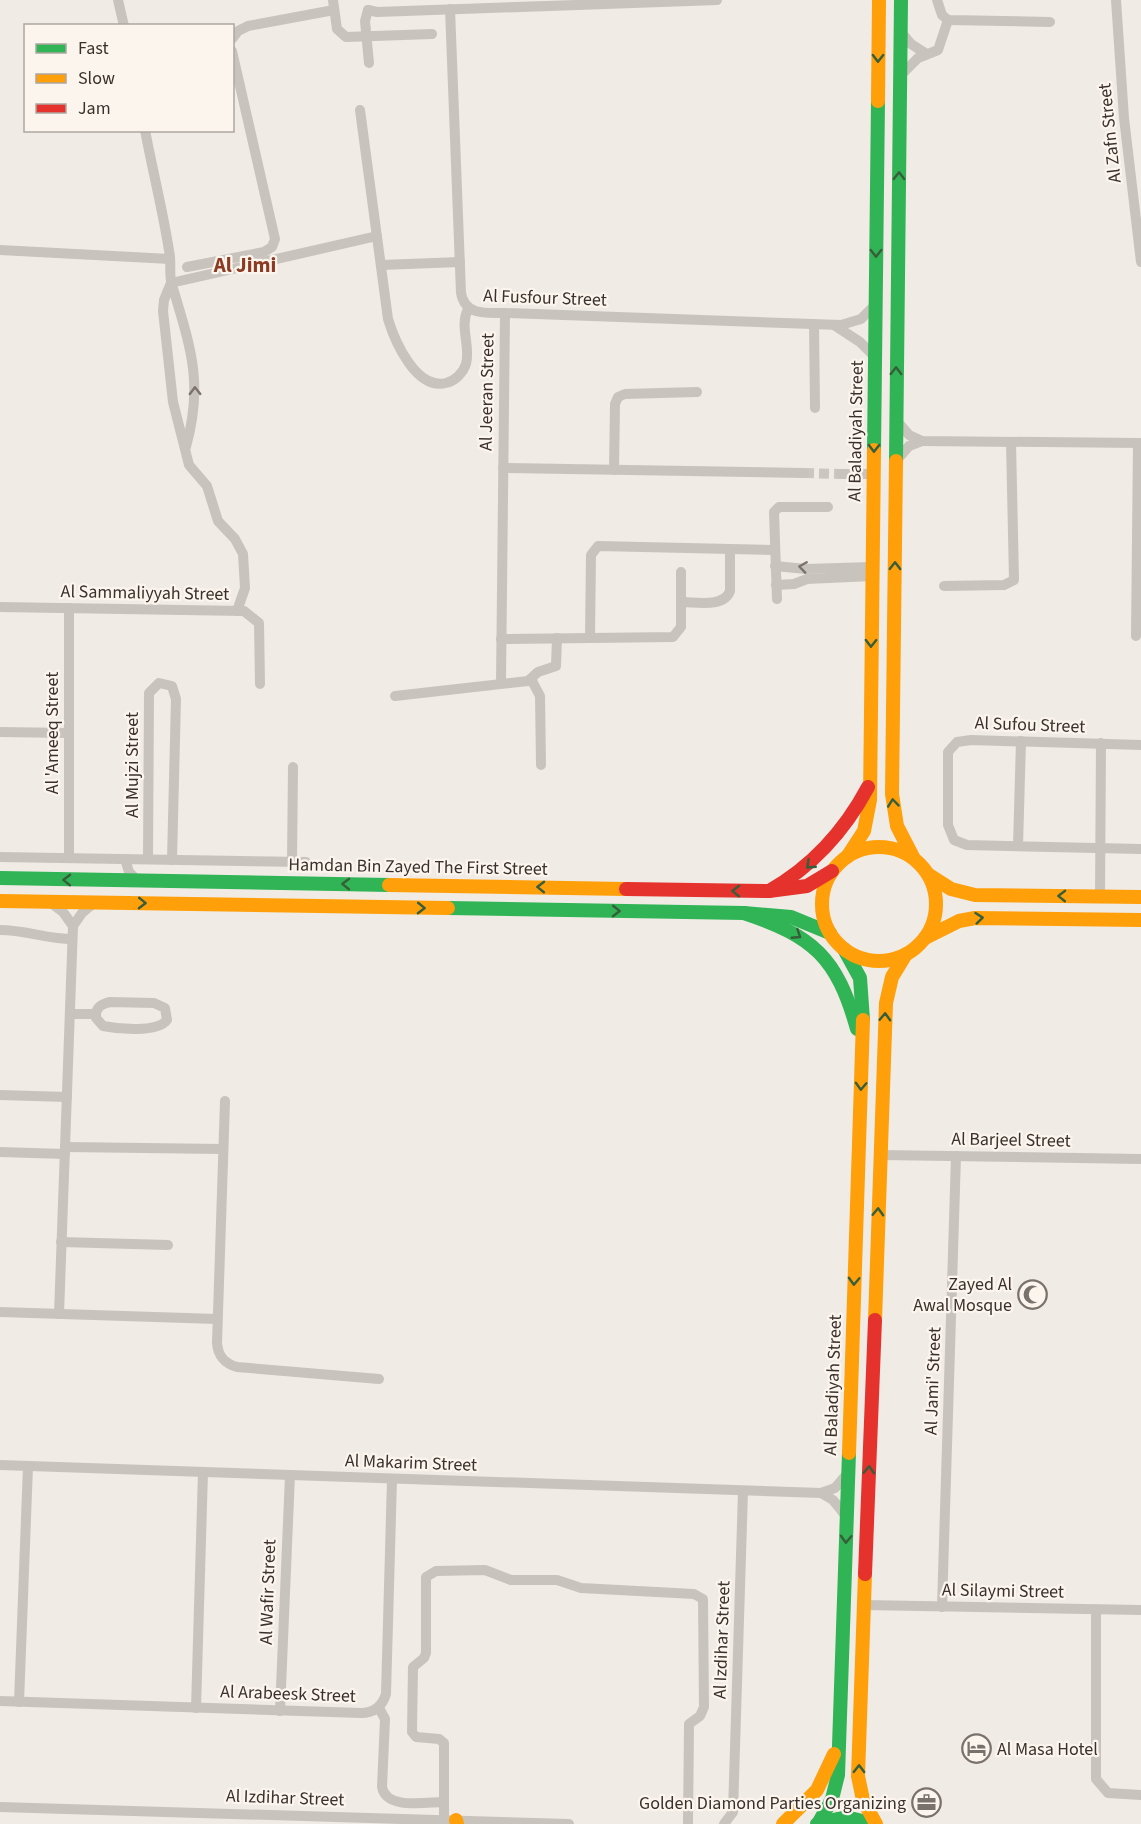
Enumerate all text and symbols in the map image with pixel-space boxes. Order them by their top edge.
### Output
legend [24,24,234,132]
text: Fast [78,36,109,61]
one-way arrow [872,54,884,63]
text: Slow [78,66,115,91]
street label: Al Zafn Street [1092,82,1128,184]
text: Jam [78,96,111,121]
one-way arrow [892,172,905,181]
one-way arrow [870,249,882,258]
district label: Al Jimi [213,250,276,280]
street label: Al Fusfour Street [483,283,607,313]
street label: Al Jeeran Street [473,333,501,451]
street label: Al Baladiyah Street [842,360,870,502]
one-way arrow [890,367,902,376]
one-way arrow [188,387,201,396]
one-way arrow [868,444,880,453]
one-way arrow [798,562,808,574]
one-way arrow [889,562,901,571]
street label: Al Sammaliyyah Street [60,579,230,607]
one-way arrow [865,639,878,648]
street label: Al 'Ameeq Street [40,672,65,794]
street label: Al Sufou Street [974,711,1086,739]
street label: Al Mujzi Street [120,712,145,818]
one-way arrow [887,798,900,808]
street label: Hamdan Bin Zayed The First Street [288,852,548,882]
one-way arrow [807,858,817,869]
one-way arrow [62,873,71,886]
one-way arrow [341,878,350,890]
one-way arrow [536,881,545,894]
one-way arrow [731,884,740,897]
one-way arrow [1057,890,1066,902]
one-way arrow [138,897,147,910]
one-way arrow [417,902,426,914]
one-way arrow [612,905,621,918]
one-way arrow [974,912,984,925]
one-way arrow [791,928,802,939]
one-way arrow [879,1012,892,1021]
one-way arrow [854,1082,867,1091]
street label: Al Barjeel Street [951,1126,1071,1154]
one-way arrow [872,1207,885,1216]
place label: Zayed Al Awal Mosque [913,1272,1012,1318]
one-way arrow [848,1277,861,1286]
mosque icon: Zayed Al Awal Mosque [1017,1278,1049,1310]
street label: Al Baladiyah Street [818,1314,848,1456]
street label: Al Jami' Street [919,1327,947,1435]
street label: Al Makarim Street [344,1448,478,1478]
one-way arrow [863,1465,876,1474]
one-way arrow [839,1534,852,1543]
street label: Al Wafir Street [254,1539,282,1645]
street label: Al Silaymi Street [942,1577,1064,1605]
street label: Al Izdihar Street [707,1580,737,1700]
street label: Al Arabeesk Street [220,1679,356,1709]
hotel icon: Al Masa Hotel [960,1733,992,1765]
place label: Al Masa Hotel [997,1737,1098,1762]
one-way arrow [853,1765,865,1774]
street label: Al Izdihar Street [225,1783,345,1813]
office icon: Golden Diamond Parties Organizing [911,1787,943,1819]
place label: Golden Diamond Parties Organizing [639,1791,906,1816]

